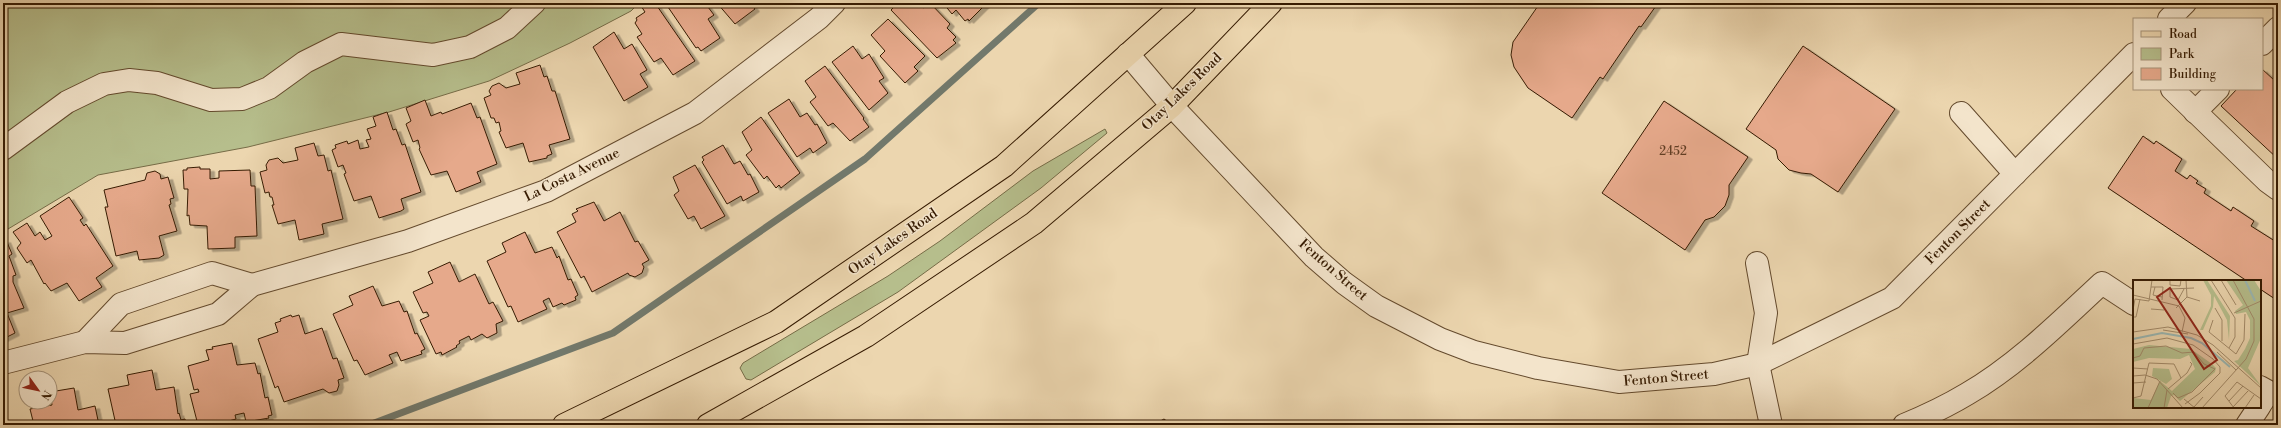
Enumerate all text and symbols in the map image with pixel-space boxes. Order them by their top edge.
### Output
legend [2133,18,2263,90]
text: Road [2169,27,2197,42]
text: Park [2169,47,2195,62]
street label: Otay Lakes Road [1138,49,1226,135]
text: Building [2168,67,2217,82]
street label: La Costa Avenue [521,144,623,206]
house number: 2452 [1659,144,1687,159]
street label: Fenton Street [1921,195,1995,269]
street label: Otay Lakes Road [845,205,941,279]
street label: Fenton Street [1295,235,1371,305]
inset map [2133,280,2261,408]
street label: Fenton Street [1623,365,1709,391]
north arrow [18,370,58,410]
text: N [37,387,54,403]

